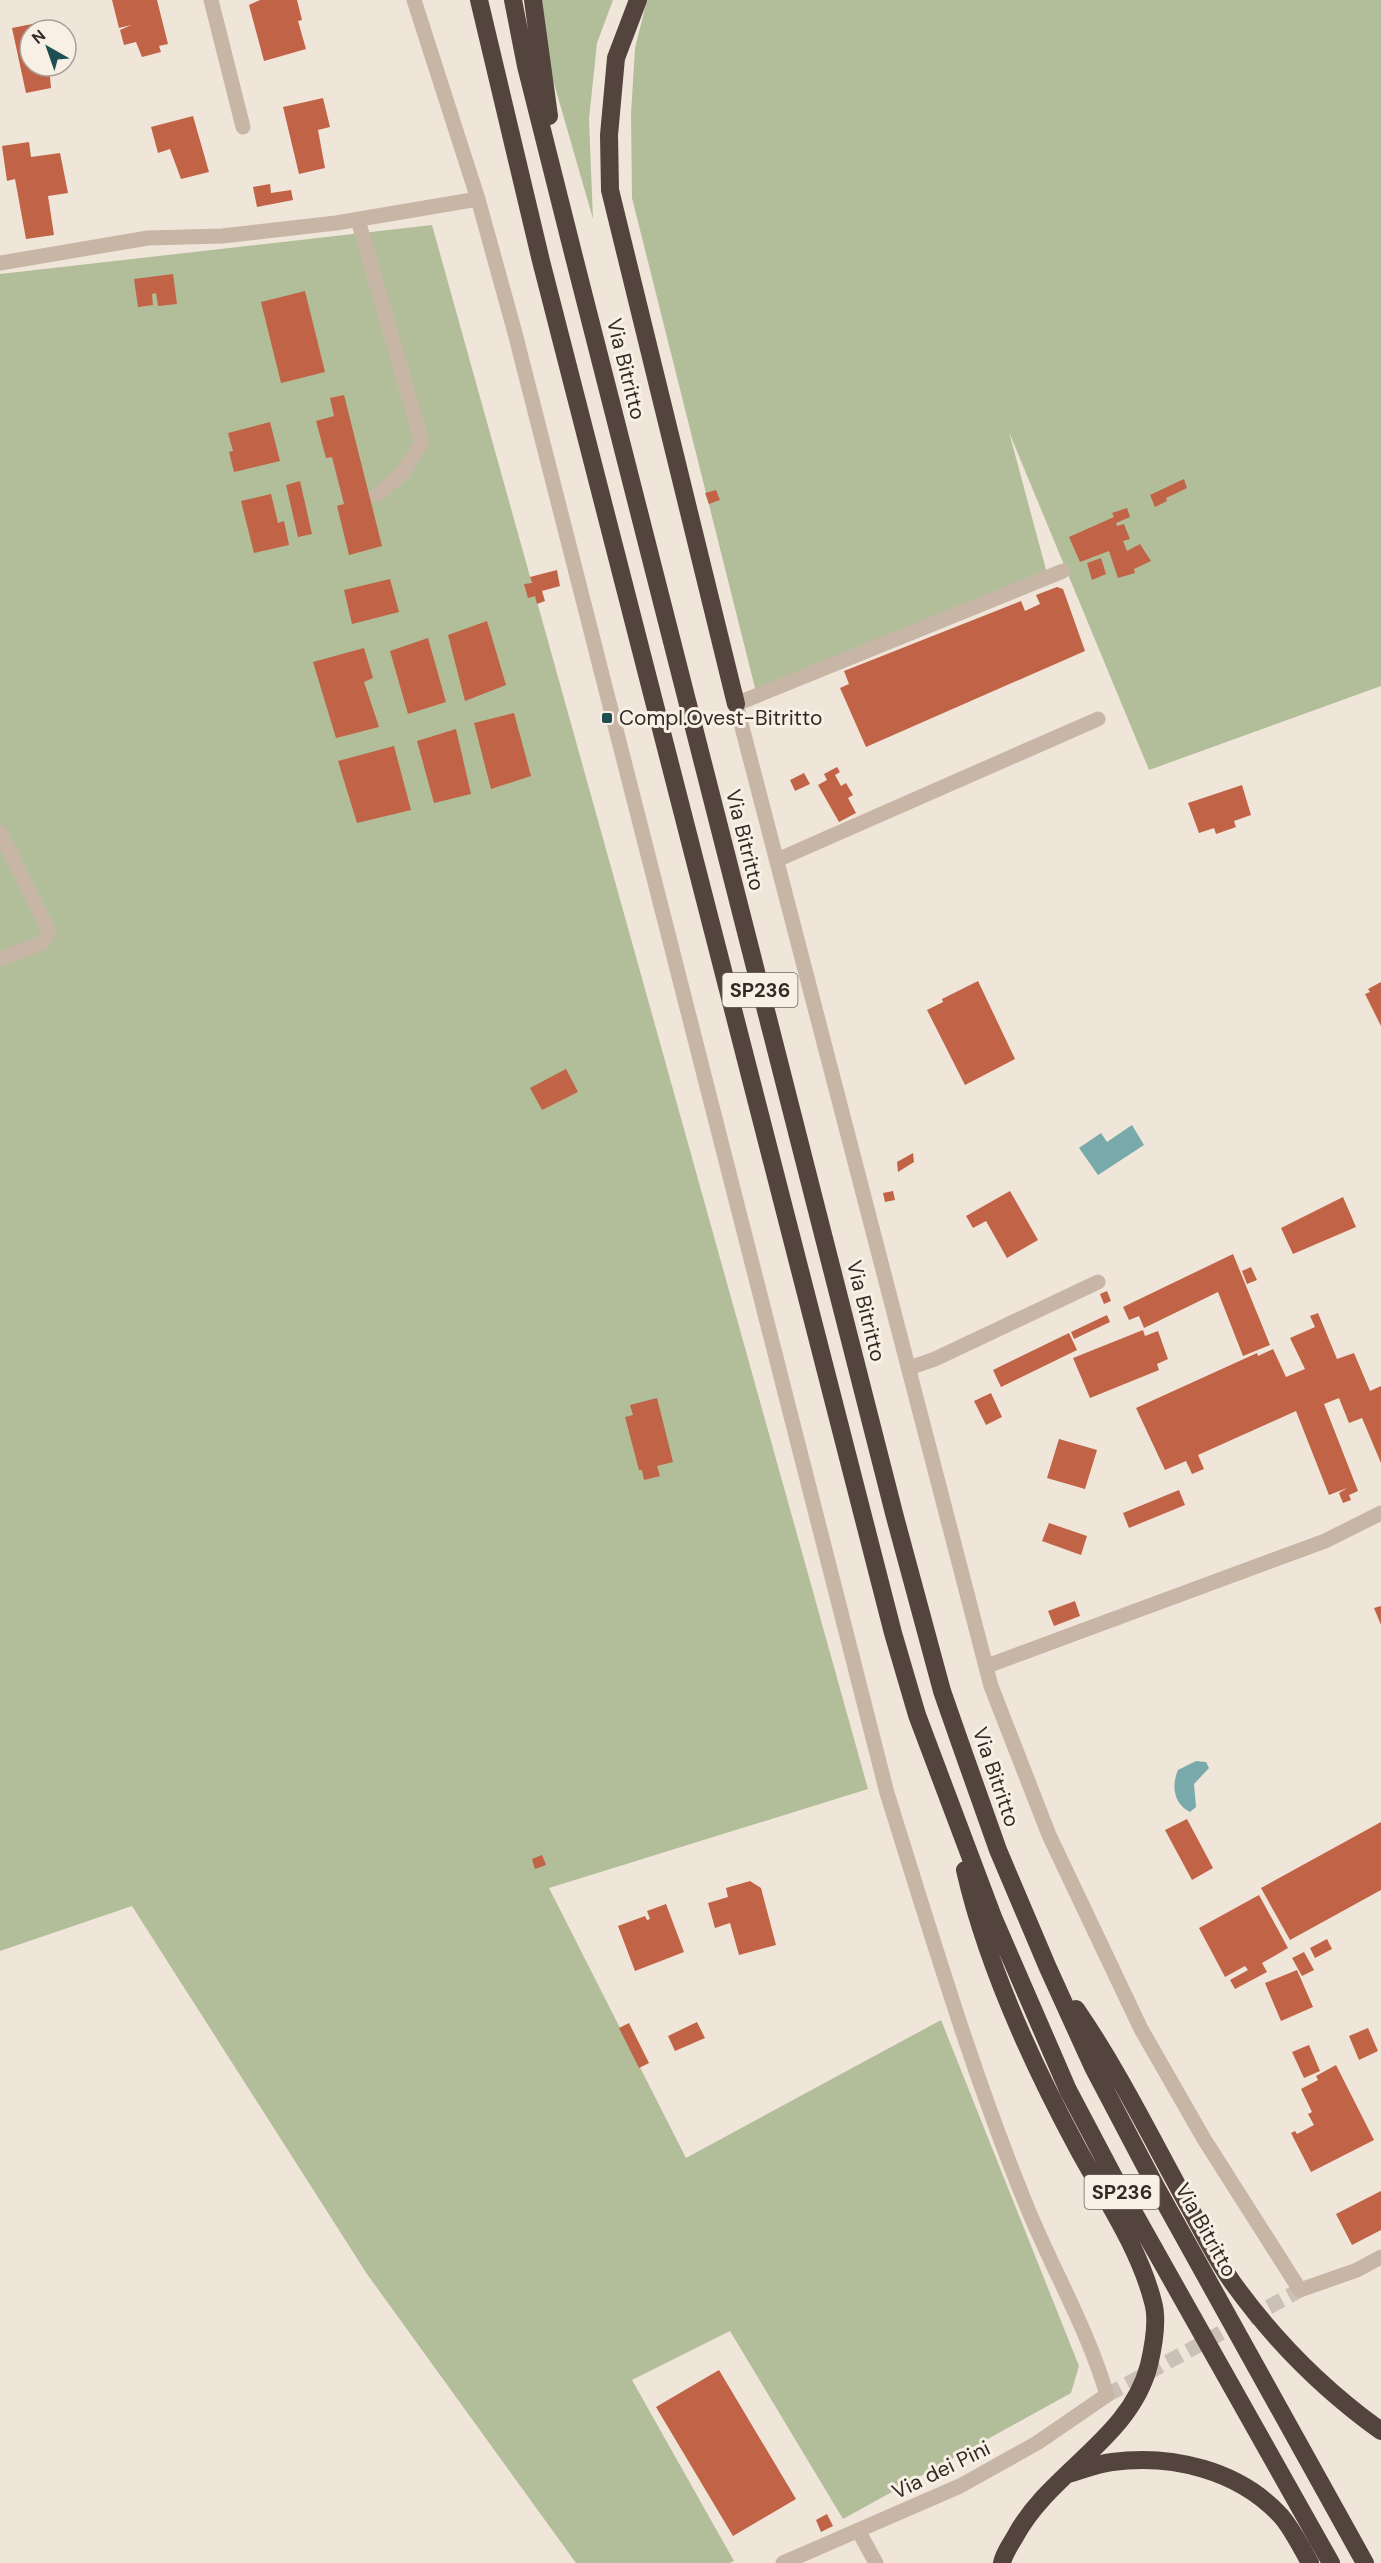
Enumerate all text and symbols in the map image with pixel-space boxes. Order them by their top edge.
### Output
north arrow [18,18,78,78]
text: N [27,25,50,49]
street label: Via Bitritto [600,315,652,423]
place label: Compl.Ovest-Bitritto [619,704,822,732]
marker: Compl.Ovest-Bitritto [600,711,614,725]
street label: Via Bitritto [719,786,771,894]
road number: SP236 [722,973,798,1007]
street label: Via Bitritto [840,1257,892,1365]
street label: Via Bitritto [966,1724,1026,1830]
road number: SP236 [1084,2175,1160,2209]
street label: Via Bitritto [1169,2178,1243,2282]
street label: Via dei Pini [887,2434,995,2506]

